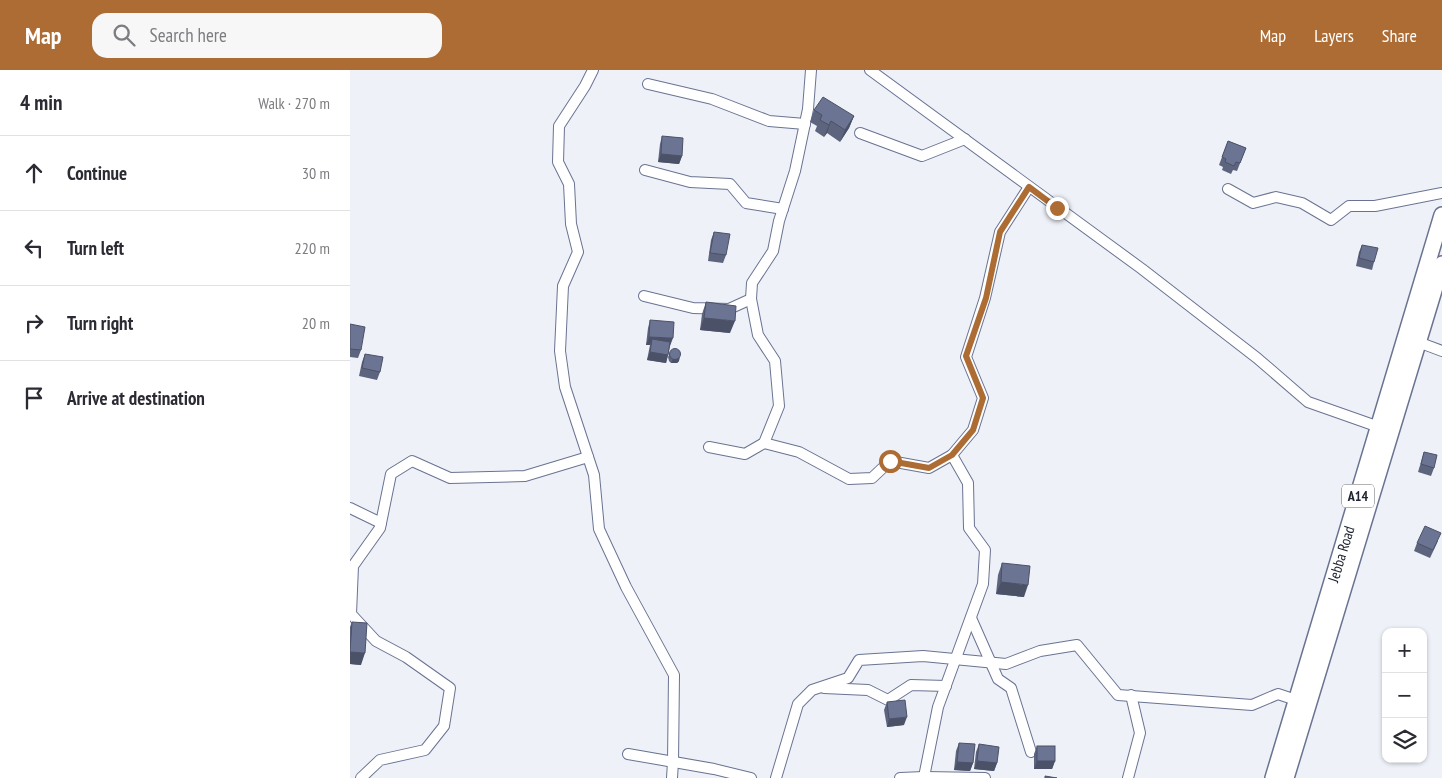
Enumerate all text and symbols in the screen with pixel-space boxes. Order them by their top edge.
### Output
search box [92,13,442,58]
text: Map [25,20,62,51]
icon: search [110,21,138,49]
text: Search here [150,23,227,47]
text: Map [1260,24,1286,47]
text: Layers [1314,24,1354,47]
text: Share [1382,24,1417,47]
text: 4 min [20,89,62,116]
text: Walk · 270 m [258,93,330,113]
icon: ahead [20,159,48,187]
text: Continue [67,161,127,185]
text: 30 m [302,163,330,183]
route end [1046,197,1069,220]
icon: left [20,234,48,262]
text: Turn left [67,236,124,260]
text: 220 m [295,238,330,258]
icon: right [20,309,48,337]
text: Turn right [67,311,133,335]
text: 20 m [302,313,330,333]
icon: arrive [20,384,48,412]
text: Arrive at destination [67,386,205,410]
route start [879,450,902,473]
road number: A14 [1342,484,1374,508]
street label: Jebba Road [1323,524,1359,585]
map controls [1382,628,1427,763]
button: + [1382,628,1427,673]
button: − [1382,673,1427,718]
button: layers [1382,718,1427,763]

